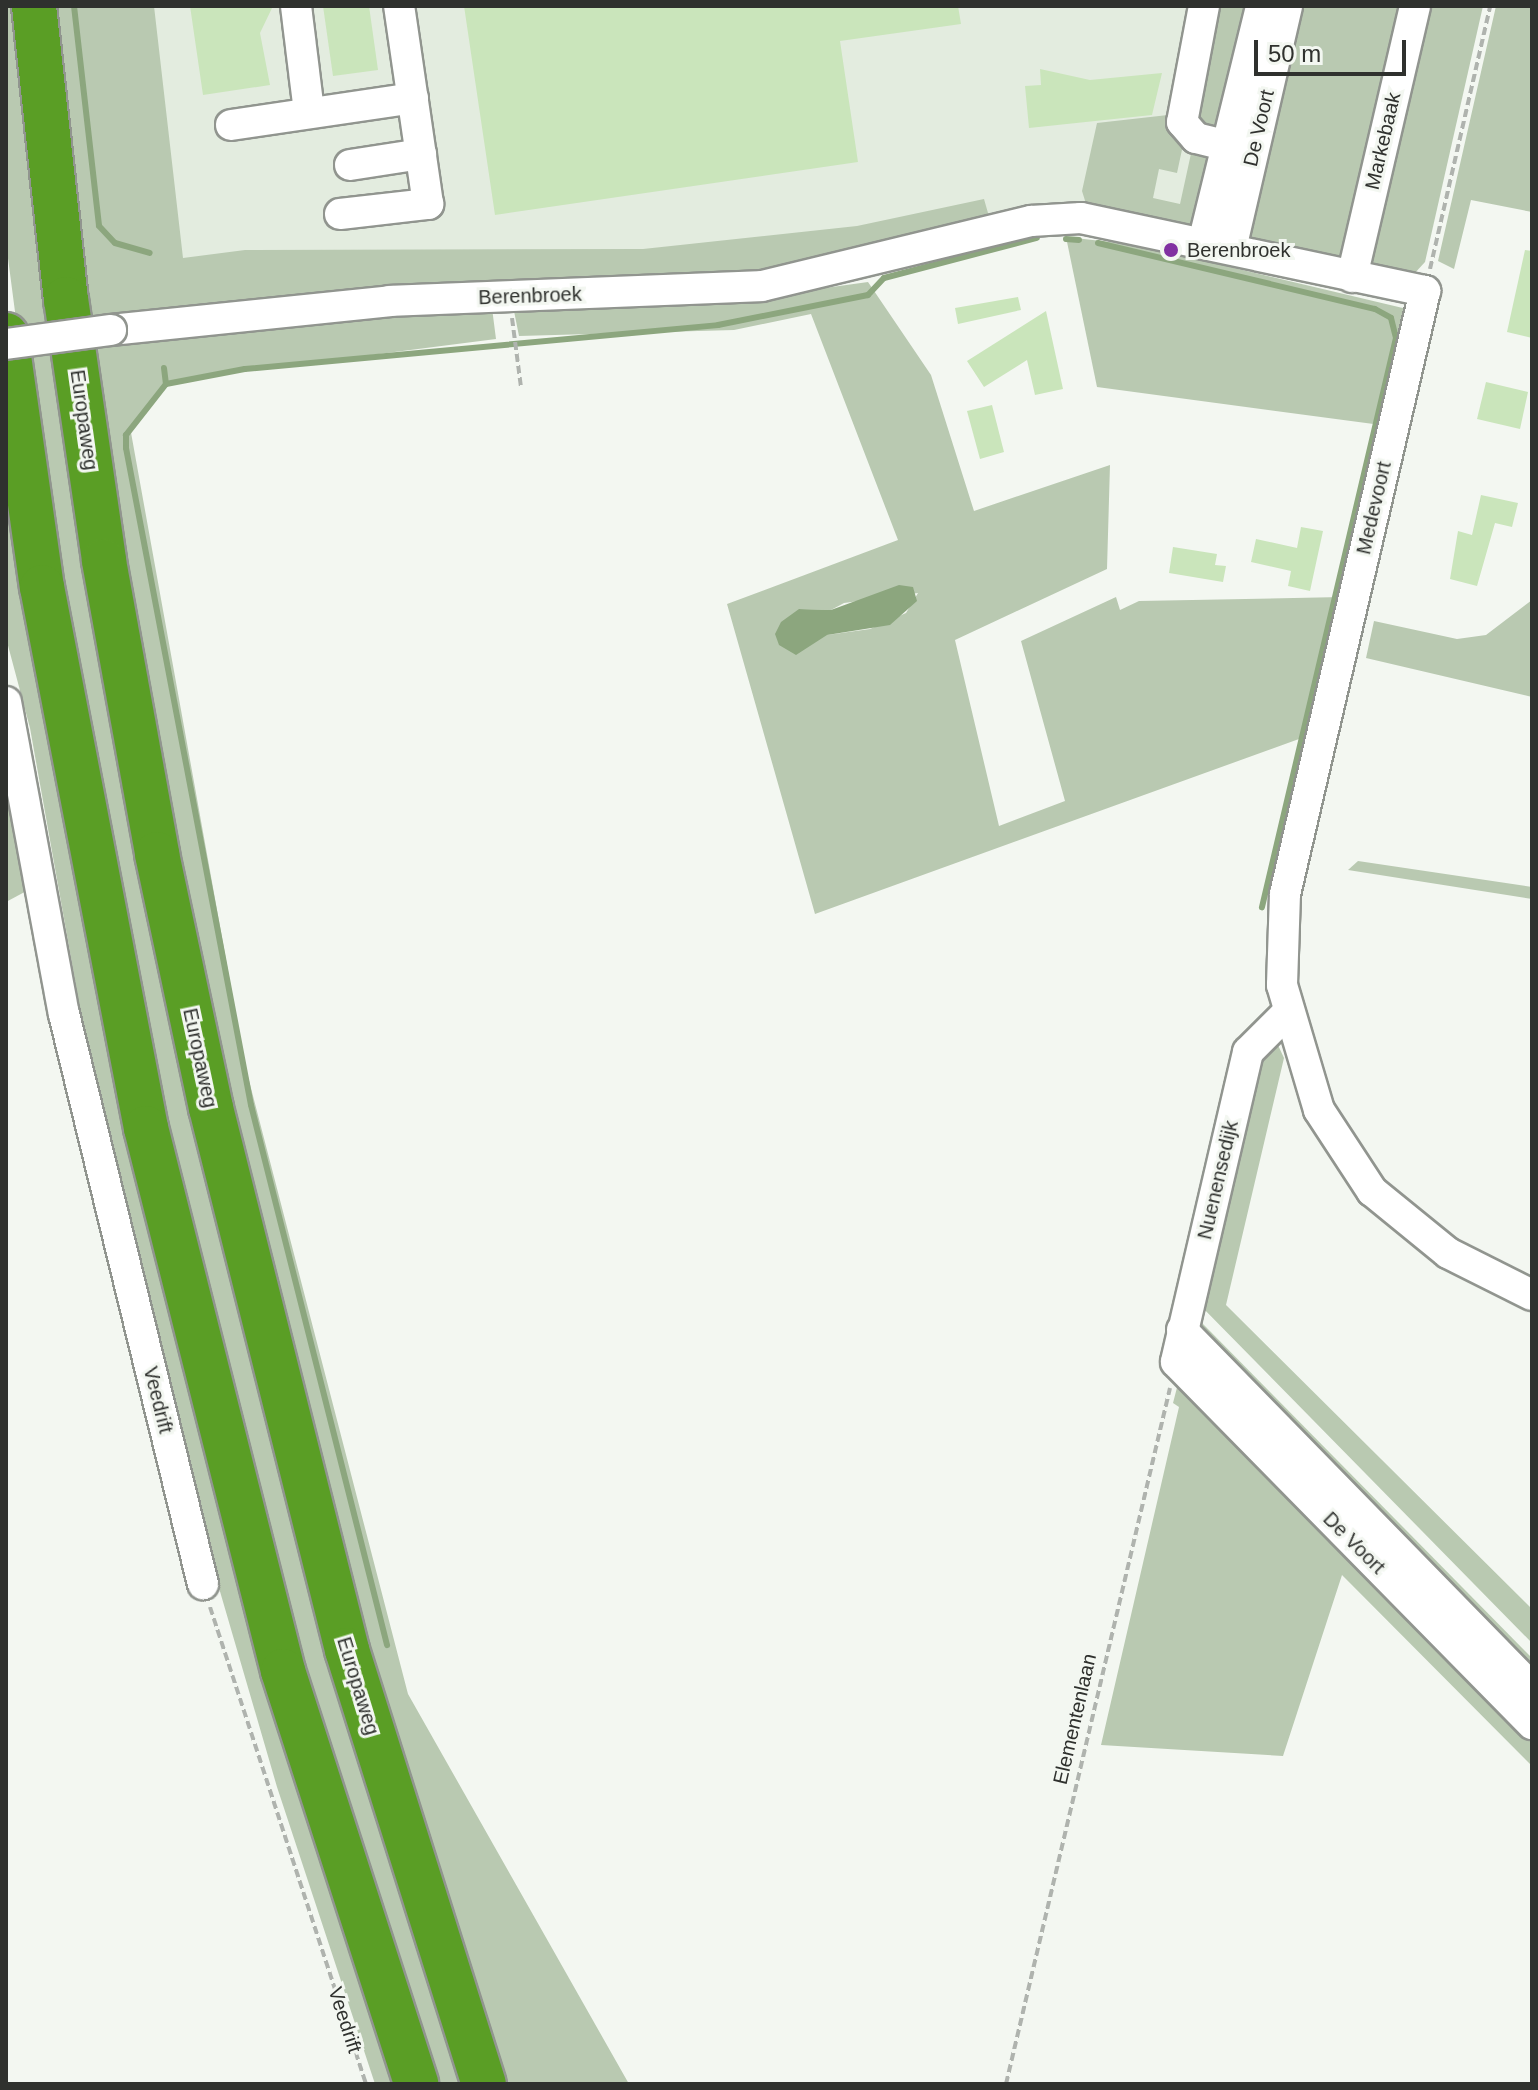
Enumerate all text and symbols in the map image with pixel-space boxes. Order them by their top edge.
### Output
scale bar [1258,24,1410,74]
text: 50 m [1268,40,1321,67]
street label: De Voort [1239,87,1279,169]
street label: Markebaak [1360,90,1406,192]
place label: Berenbroek [1187,238,1290,262]
marker: Berenbroek [1162,241,1180,259]
street label: Berenbroek [478,282,582,310]
street label: Europaweg [65,368,103,472]
street label: Medevoort [1352,459,1396,557]
street label: Europaweg [178,1006,222,1110]
street label: Nuenensedijk [1193,1118,1243,1242]
street label: Veedrift [138,1364,178,1436]
street label: De Voort [1318,1507,1390,1579]
street label: Europaweg [332,1634,384,1738]
street label: Elementenlaan [1048,1651,1102,1787]
street label: Veedrift [323,1984,367,2056]

